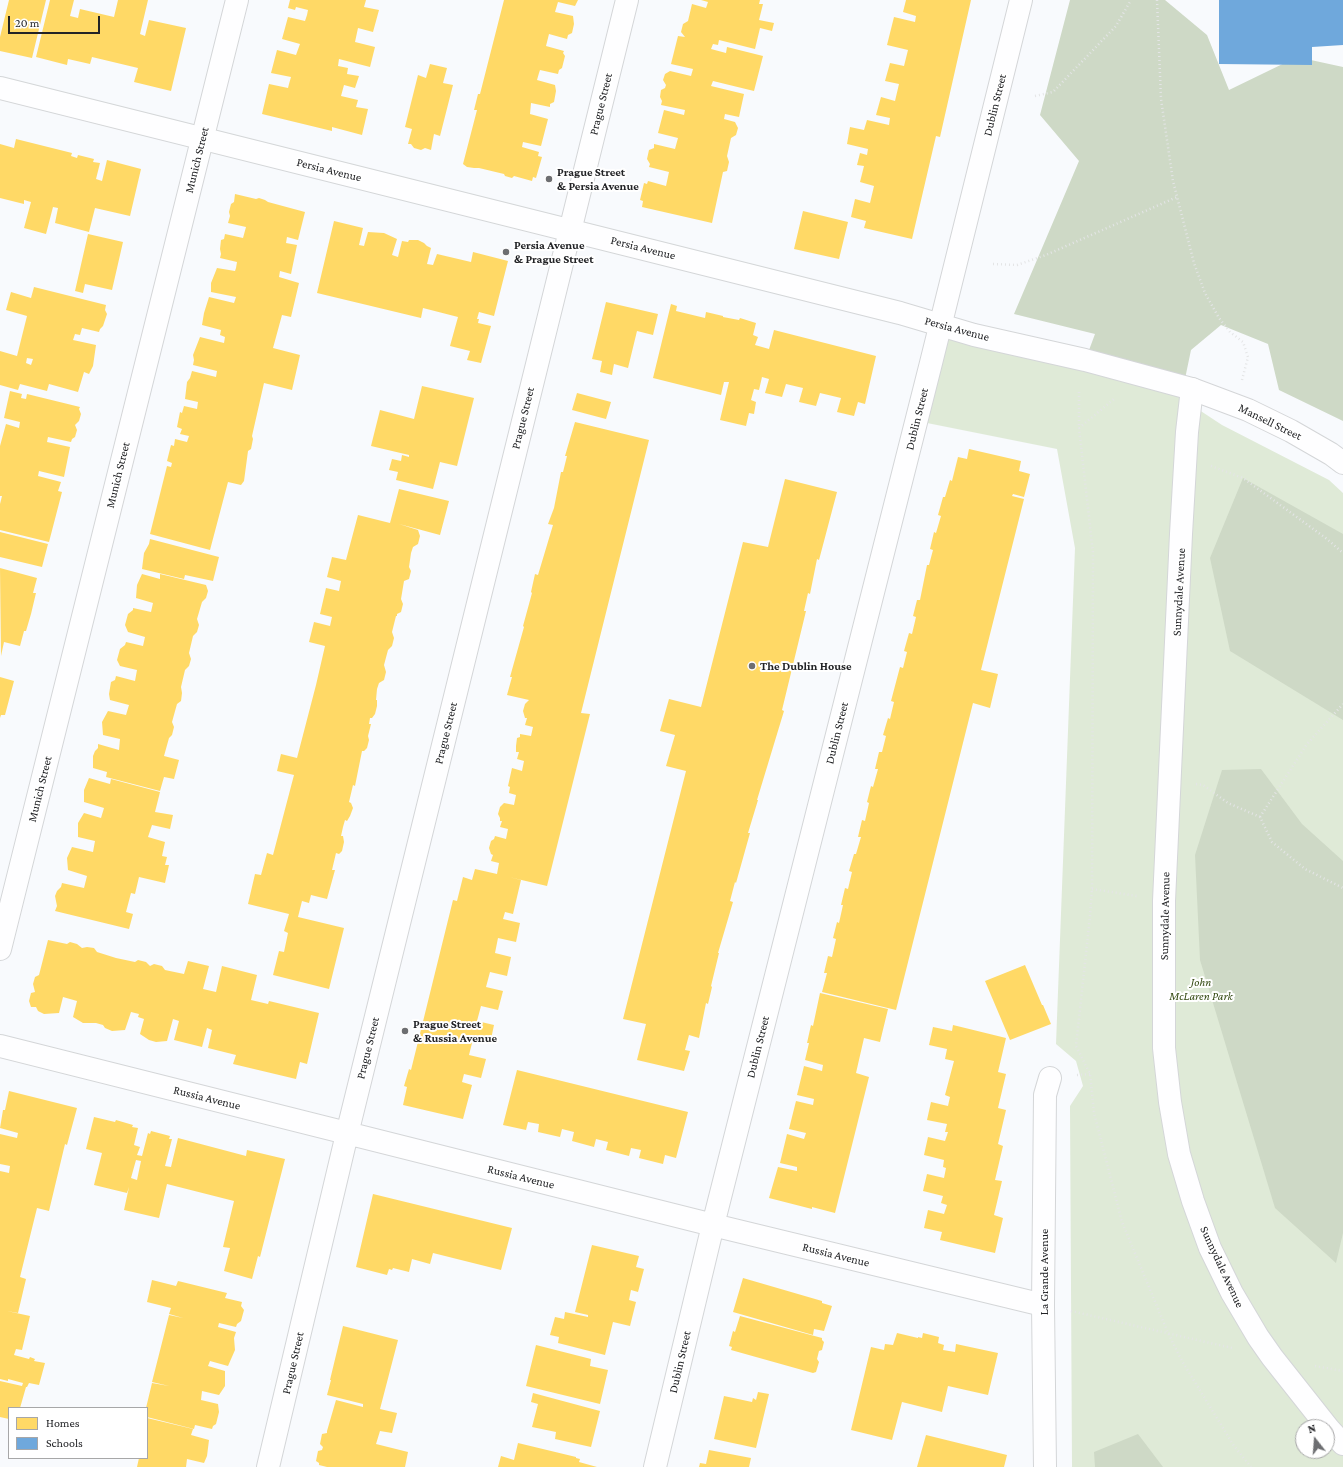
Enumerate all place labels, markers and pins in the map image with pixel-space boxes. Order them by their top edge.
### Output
place label: Prague Street & Persia Avenue [557,165,639,193]
marker: Prague Street & Persia Avenue [544,174,554,184]
place label: Persia Avenue & Prague Street [514,238,594,266]
marker: Persia Avenue & Prague Street [501,247,511,257]
place label: The Dublin House [760,659,851,673]
marker: The Dublin House [747,661,757,671]
place label: Prague Street & Russia Avenue [413,1017,497,1045]
marker: Prague Street & Russia Avenue [400,1026,410,1036]

